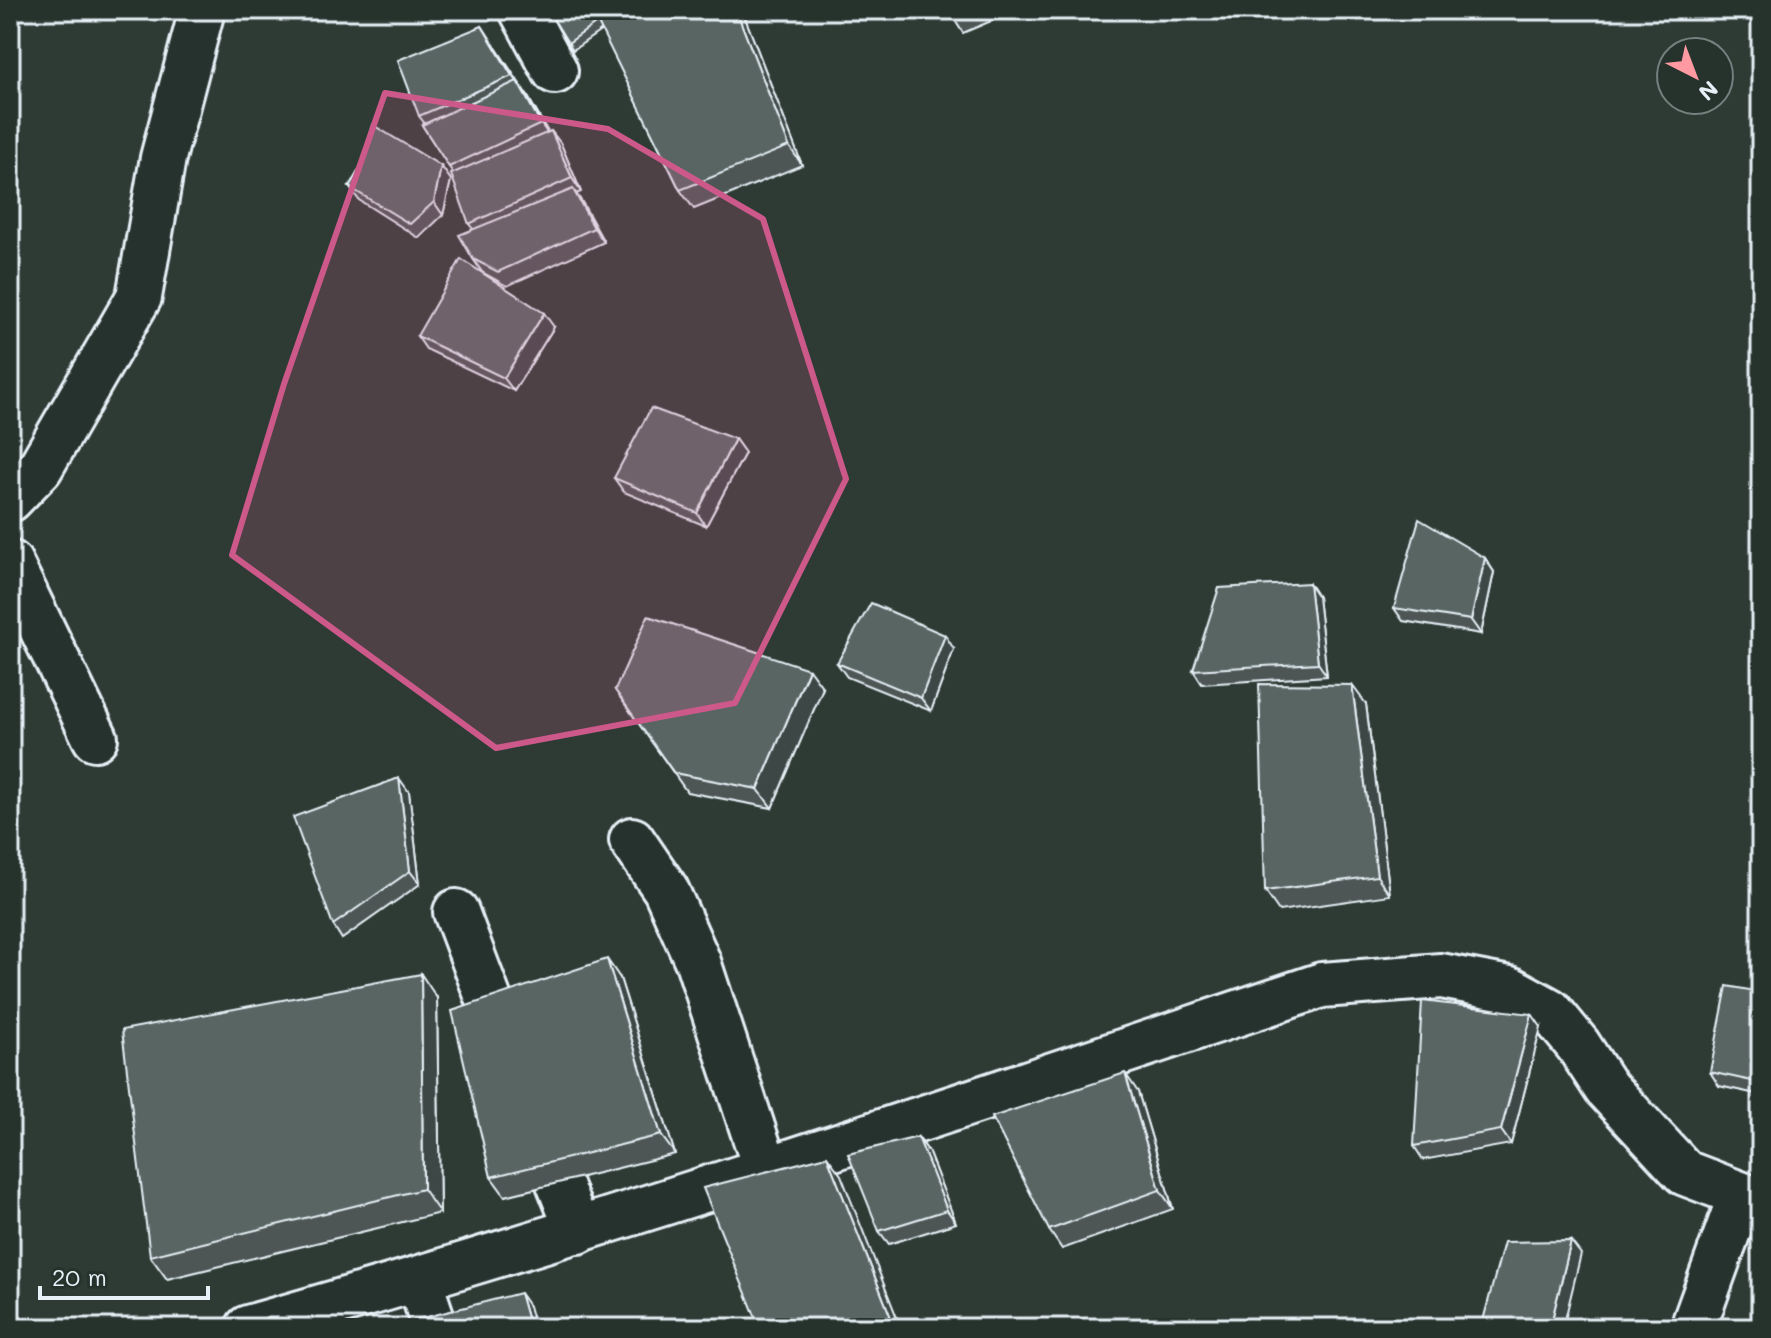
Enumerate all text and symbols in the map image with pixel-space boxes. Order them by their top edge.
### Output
north arrow [1655,36,1735,116]
text: N [1693,75,1725,108]
scale bar [40,1250,208,1300]
text: 20 m [52,1261,107,1292]

